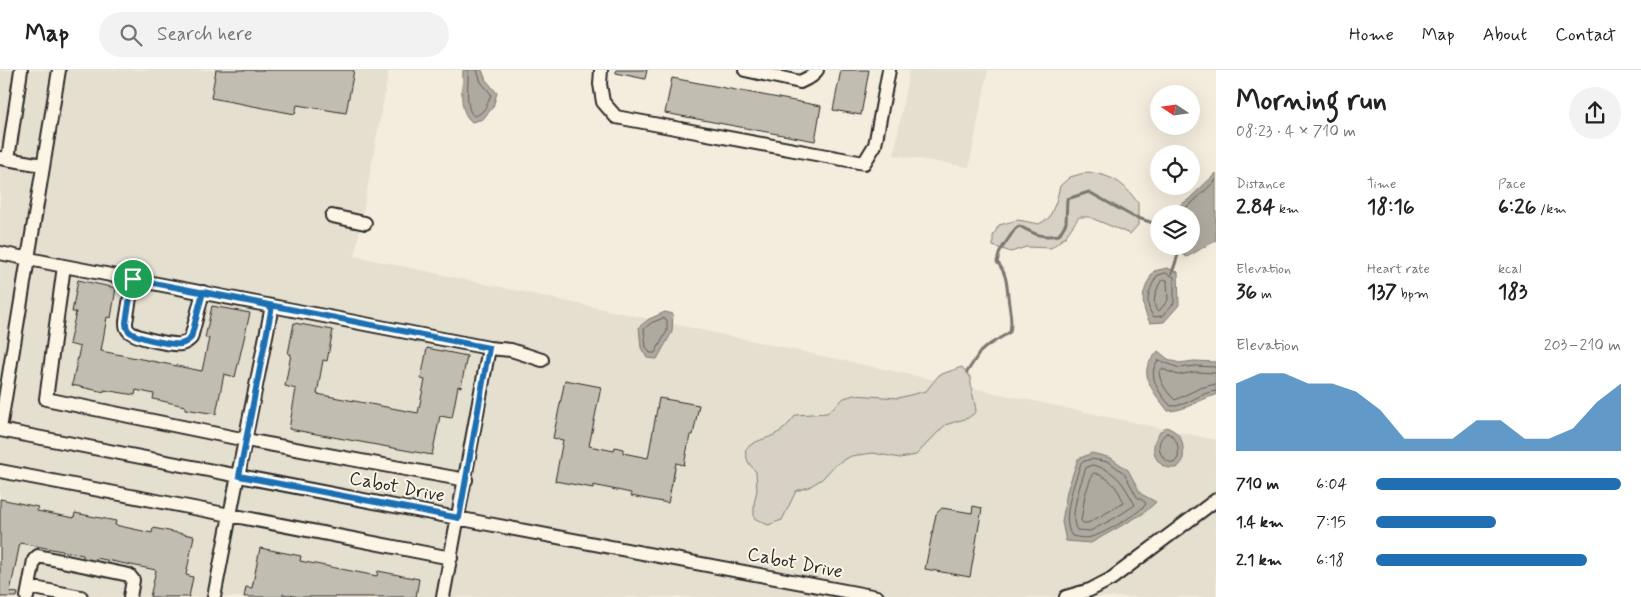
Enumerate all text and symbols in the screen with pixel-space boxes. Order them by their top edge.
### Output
search box [99,12,449,57]
text: Map [25,19,69,50]
icon: search [117,21,145,49]
text: Search here [157,22,253,47]
text: Home [1349,23,1394,47]
text: Map [1422,23,1455,47]
text: About [1483,23,1527,47]
text: Contact [1555,23,1616,47]
text: Morning run [1236,83,1387,120]
north arrow [1150,85,1200,135]
map controls [1150,85,1200,255]
button: share [1569,87,1621,139]
text: 08:23 · 4 × 710 m [1236,121,1356,142]
button: locate [1150,145,1200,195]
text: Distance [1236,175,1285,193]
text: Time [1367,175,1396,193]
text: Pace [1498,175,1526,193]
text: 2.84 [1236,193,1275,221]
text: 18:16 [1367,193,1415,221]
text: 6:26 [1498,193,1536,221]
text: km [1275,200,1299,218]
text: /km [1536,200,1567,218]
button: layers [1150,205,1200,255]
pin [112,258,154,300]
text: Elevation [1236,260,1291,278]
text: Heart rate [1367,260,1430,278]
text: kcal [1498,260,1522,278]
icon: arrive [119,265,147,293]
text: 36 [1236,278,1257,306]
text: 137 [1367,278,1397,306]
text: 183 [1498,278,1527,306]
text: m [1257,285,1272,303]
text: bpm [1397,285,1429,303]
text: Elevation [1236,335,1299,356]
text: 203–210 m [1544,335,1621,356]
street label: Cabot Drive [347,465,447,509]
text: 710 m [1236,474,1279,495]
text: 6:04 [1316,474,1347,495]
text: 1.4 km [1236,512,1283,533]
text: 7:15 [1316,512,1346,533]
street label: Cabot Drive [745,541,845,585]
text: 2.1 km [1236,550,1282,571]
text: 6:18 [1316,550,1344,571]

